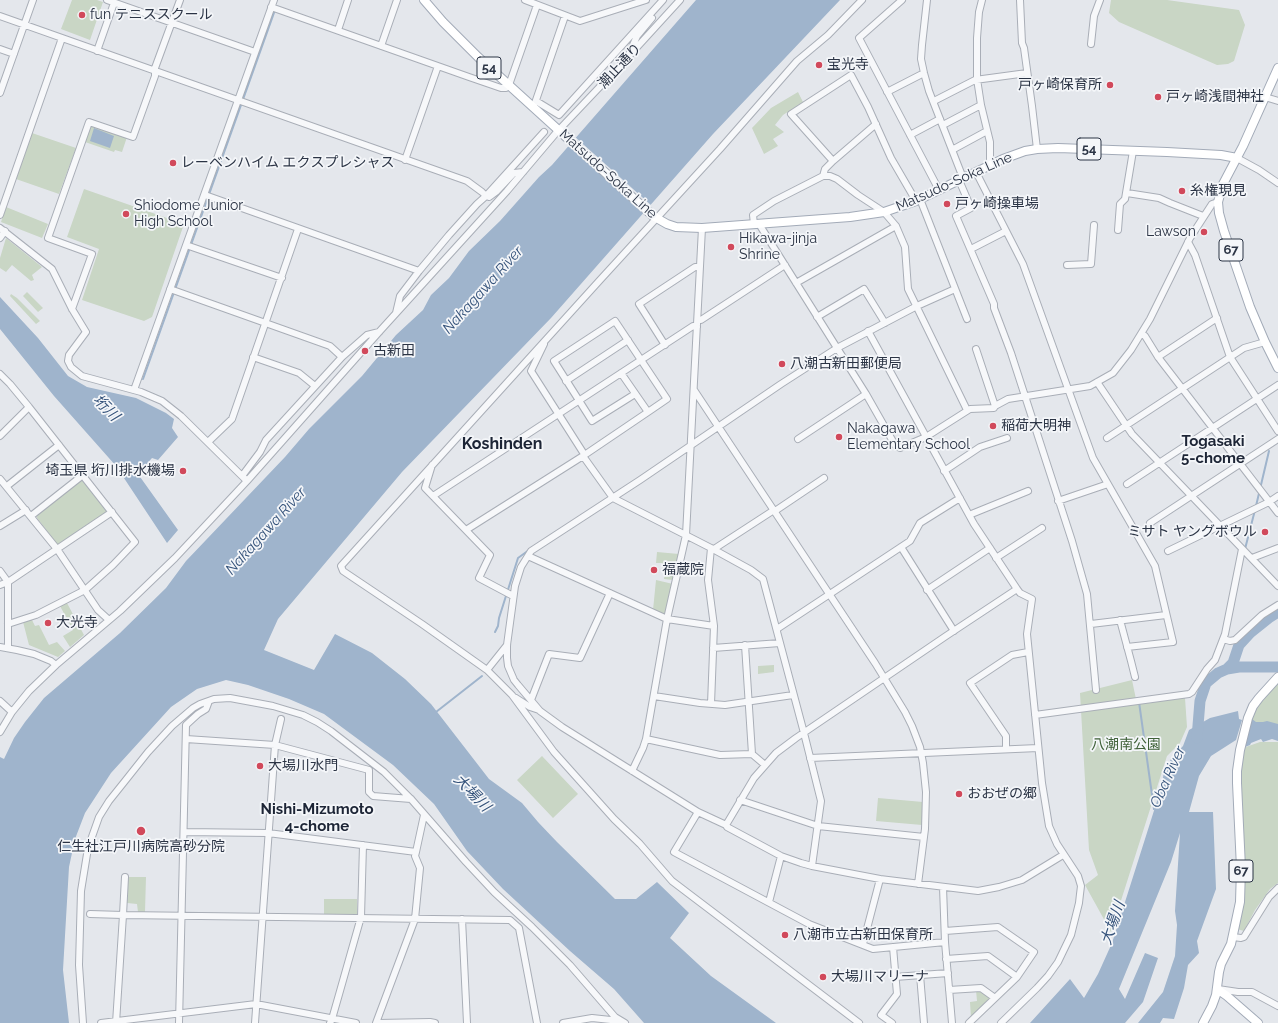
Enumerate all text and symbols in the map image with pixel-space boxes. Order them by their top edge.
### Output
place label: fun テニススクール [90,7,213,23]
marker: fun テニススクール [77,10,87,20]
street label: 潮止通り [595,40,645,92]
road number: 54 [477,57,501,79]
place label: 宝光寺 [827,57,869,73]
marker: 宝光寺 [814,60,824,70]
place label: 戸ヶ崎保育所 [1018,77,1102,93]
marker: 戸ヶ崎保育所 [1105,80,1115,90]
place label: 戸ヶ崎浅間神社 [1166,89,1264,105]
marker: 戸ヶ崎浅間神社 [1153,92,1163,102]
street label: Matsudo-Soka Line [556,126,660,222]
road number: 54 [1077,138,1101,160]
street label: Matsudo-Soka Line [893,149,1015,215]
place label: レーベンハイム エクスプレシャス [181,155,395,171]
marker: レーベンハイム エクスプレシャス [168,158,178,168]
place label: 糸権現見 [1190,183,1246,199]
marker: 糸権現見 [1177,186,1187,196]
place label: 戸ヶ崎操車場 [955,196,1039,212]
place label: Shiodome Junior High School [134,198,243,230]
marker: 戸ヶ崎操車場 [942,199,952,209]
marker: Shiodome Junior High School [121,209,131,219]
place label: Lawson [1146,224,1196,240]
marker: Lawson [1199,227,1209,237]
place label: Hikawa-jinja Shrine [739,231,817,264]
road number: 67 [1219,239,1243,261]
marker: Hikawa-jinja Shrine [726,242,736,252]
water label: Nakagawa River [439,243,527,337]
place label: 古新田 [373,343,415,359]
marker: 古新田 [360,346,370,356]
place label: 八潮古新田郵便局 [790,356,902,372]
marker: 八潮古新田郵便局 [777,359,787,369]
water label: 垳川 [89,391,123,425]
place label: 稲荷大明神 [1001,418,1071,434]
place label: Nakagawa Elementary School [847,421,970,454]
marker: 稲荷大明神 [988,421,998,431]
marker: Nakagawa Elementary School [834,432,844,442]
district label: Togasaki 5-chome [1181,432,1245,467]
district label: Koshinden [462,434,542,454]
place label: 埼玉県 垳川排水機場 [45,463,175,479]
marker: 埼玉県 垳川排水機場 [178,466,188,476]
water label: Nakagawa River [222,484,310,578]
place label: ミサト ヤングボウル [1127,524,1257,540]
marker: ミサト ヤングボウル [1260,527,1270,537]
place label: 福蔵院 [662,562,704,578]
marker: 福蔵院 [649,565,659,575]
place label: 大光寺 [56,615,98,631]
marker: 大光寺 [43,618,53,628]
park label: 八潮南公園 [1091,737,1161,753]
water label: Oba River [1146,743,1190,811]
place label: 大場川水門 [268,758,338,774]
marker: 大場川水門 [255,761,265,771]
water label: 大場川 [450,771,494,815]
place label: おおぜの郷 [967,786,1037,802]
marker: おおぜの郷 [954,789,964,799]
district label: Nishi-Mizumoto 4-chome [261,800,373,835]
marker: 仁生社江戸川病院高砂分院 [135,825,147,837]
place label: 仁生社江戸川病院高砂分院 [57,839,225,855]
road number: 67 [1229,860,1253,882]
water label: 大場川 [1097,899,1129,947]
place label: 八潮市立古新田保育所 [793,927,933,943]
marker: 八潮市立古新田保育所 [780,930,790,940]
place label: 大場川マリーナ [831,969,929,985]
marker: 大場川マリーナ [818,972,828,982]

